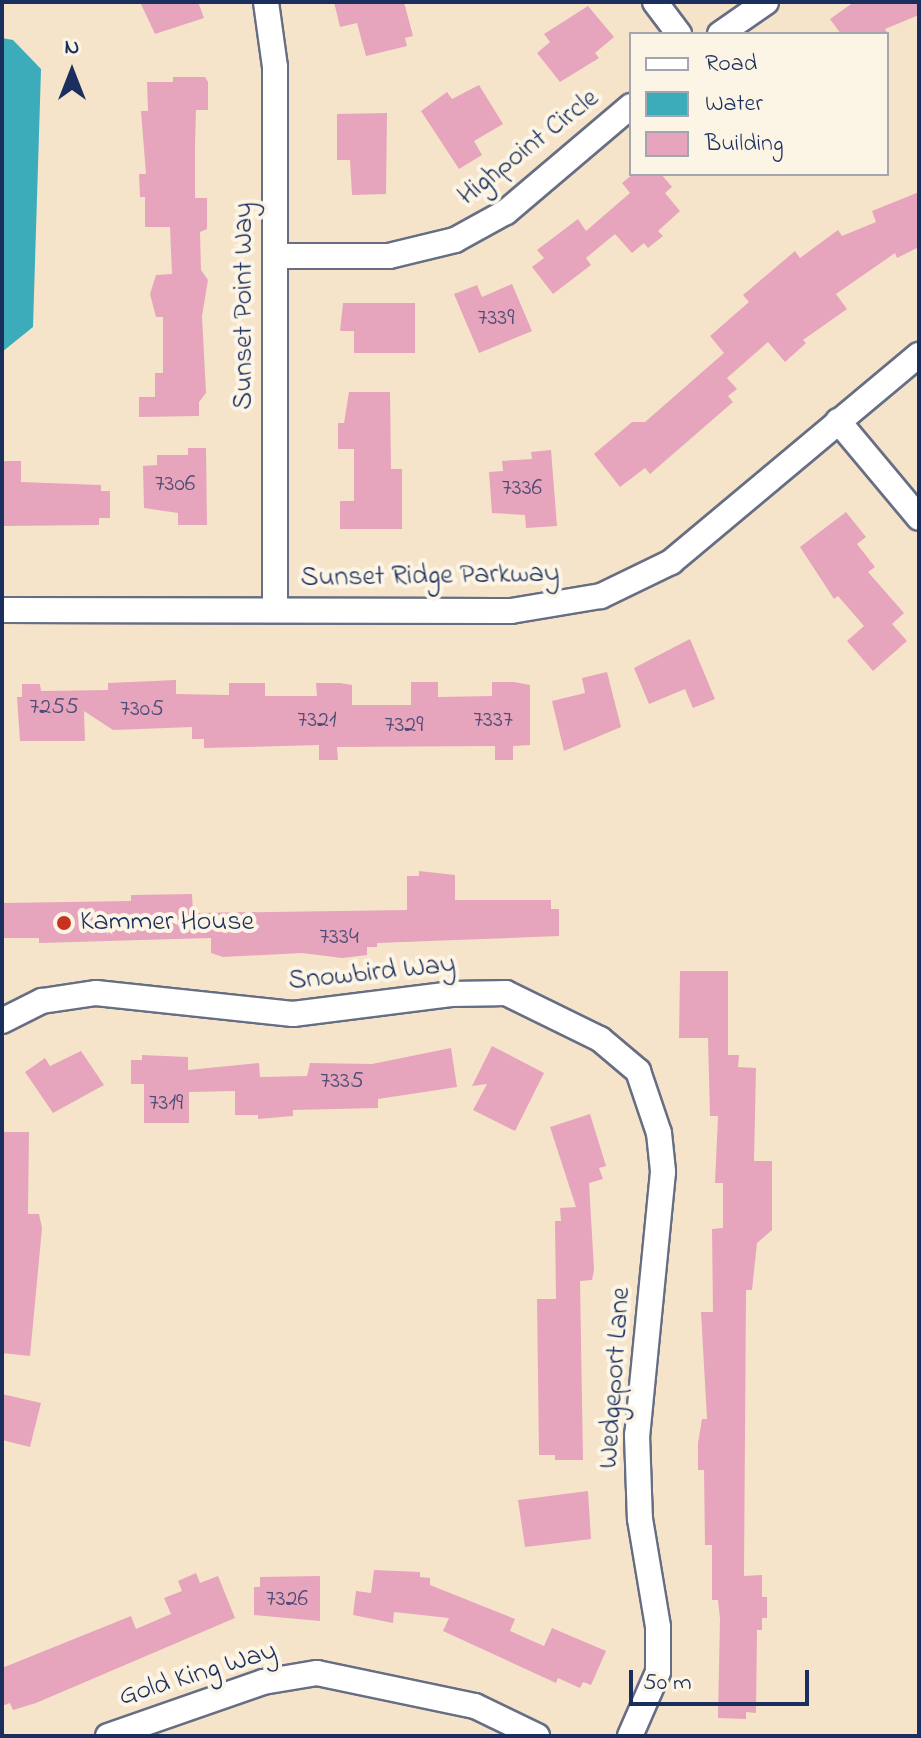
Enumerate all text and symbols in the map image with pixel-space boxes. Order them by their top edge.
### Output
north arrow [32,32,112,112]
text: N [65,32,79,64]
legend [629,32,889,176]
text: Road [705,47,757,82]
street label: Highpoint Circle [452,82,606,214]
text: Water [705,87,763,122]
text: Building [705,127,784,162]
street label: Sunset Point Way [228,202,262,410]
house number: 7339 [478,305,514,333]
house number: 7306 [155,471,195,499]
house number: 7336 [502,475,542,503]
street label: Sunset Ridge Parkway [300,558,560,596]
house number: 7255 [29,694,79,722]
house number: 7305 [120,696,164,724]
house number: 7321 [297,707,337,735]
house number: 7337 [473,707,513,735]
house number: 7329 [385,712,423,740]
place label: Kammer House [80,906,254,940]
marker: Kammer House [55,914,73,932]
house number: 7334 [319,924,359,952]
street label: Snowbird Way [287,949,457,999]
house number: 7335 [320,1068,364,1096]
house number: 7319 [149,1090,183,1118]
street label: Wedgeport Lane [593,1286,639,1470]
house number: 7326 [266,1586,308,1614]
street label: Gold King Way [115,1635,281,1715]
scale bar [633,1654,813,1704]
text: 50 m [643,1666,692,1701]

